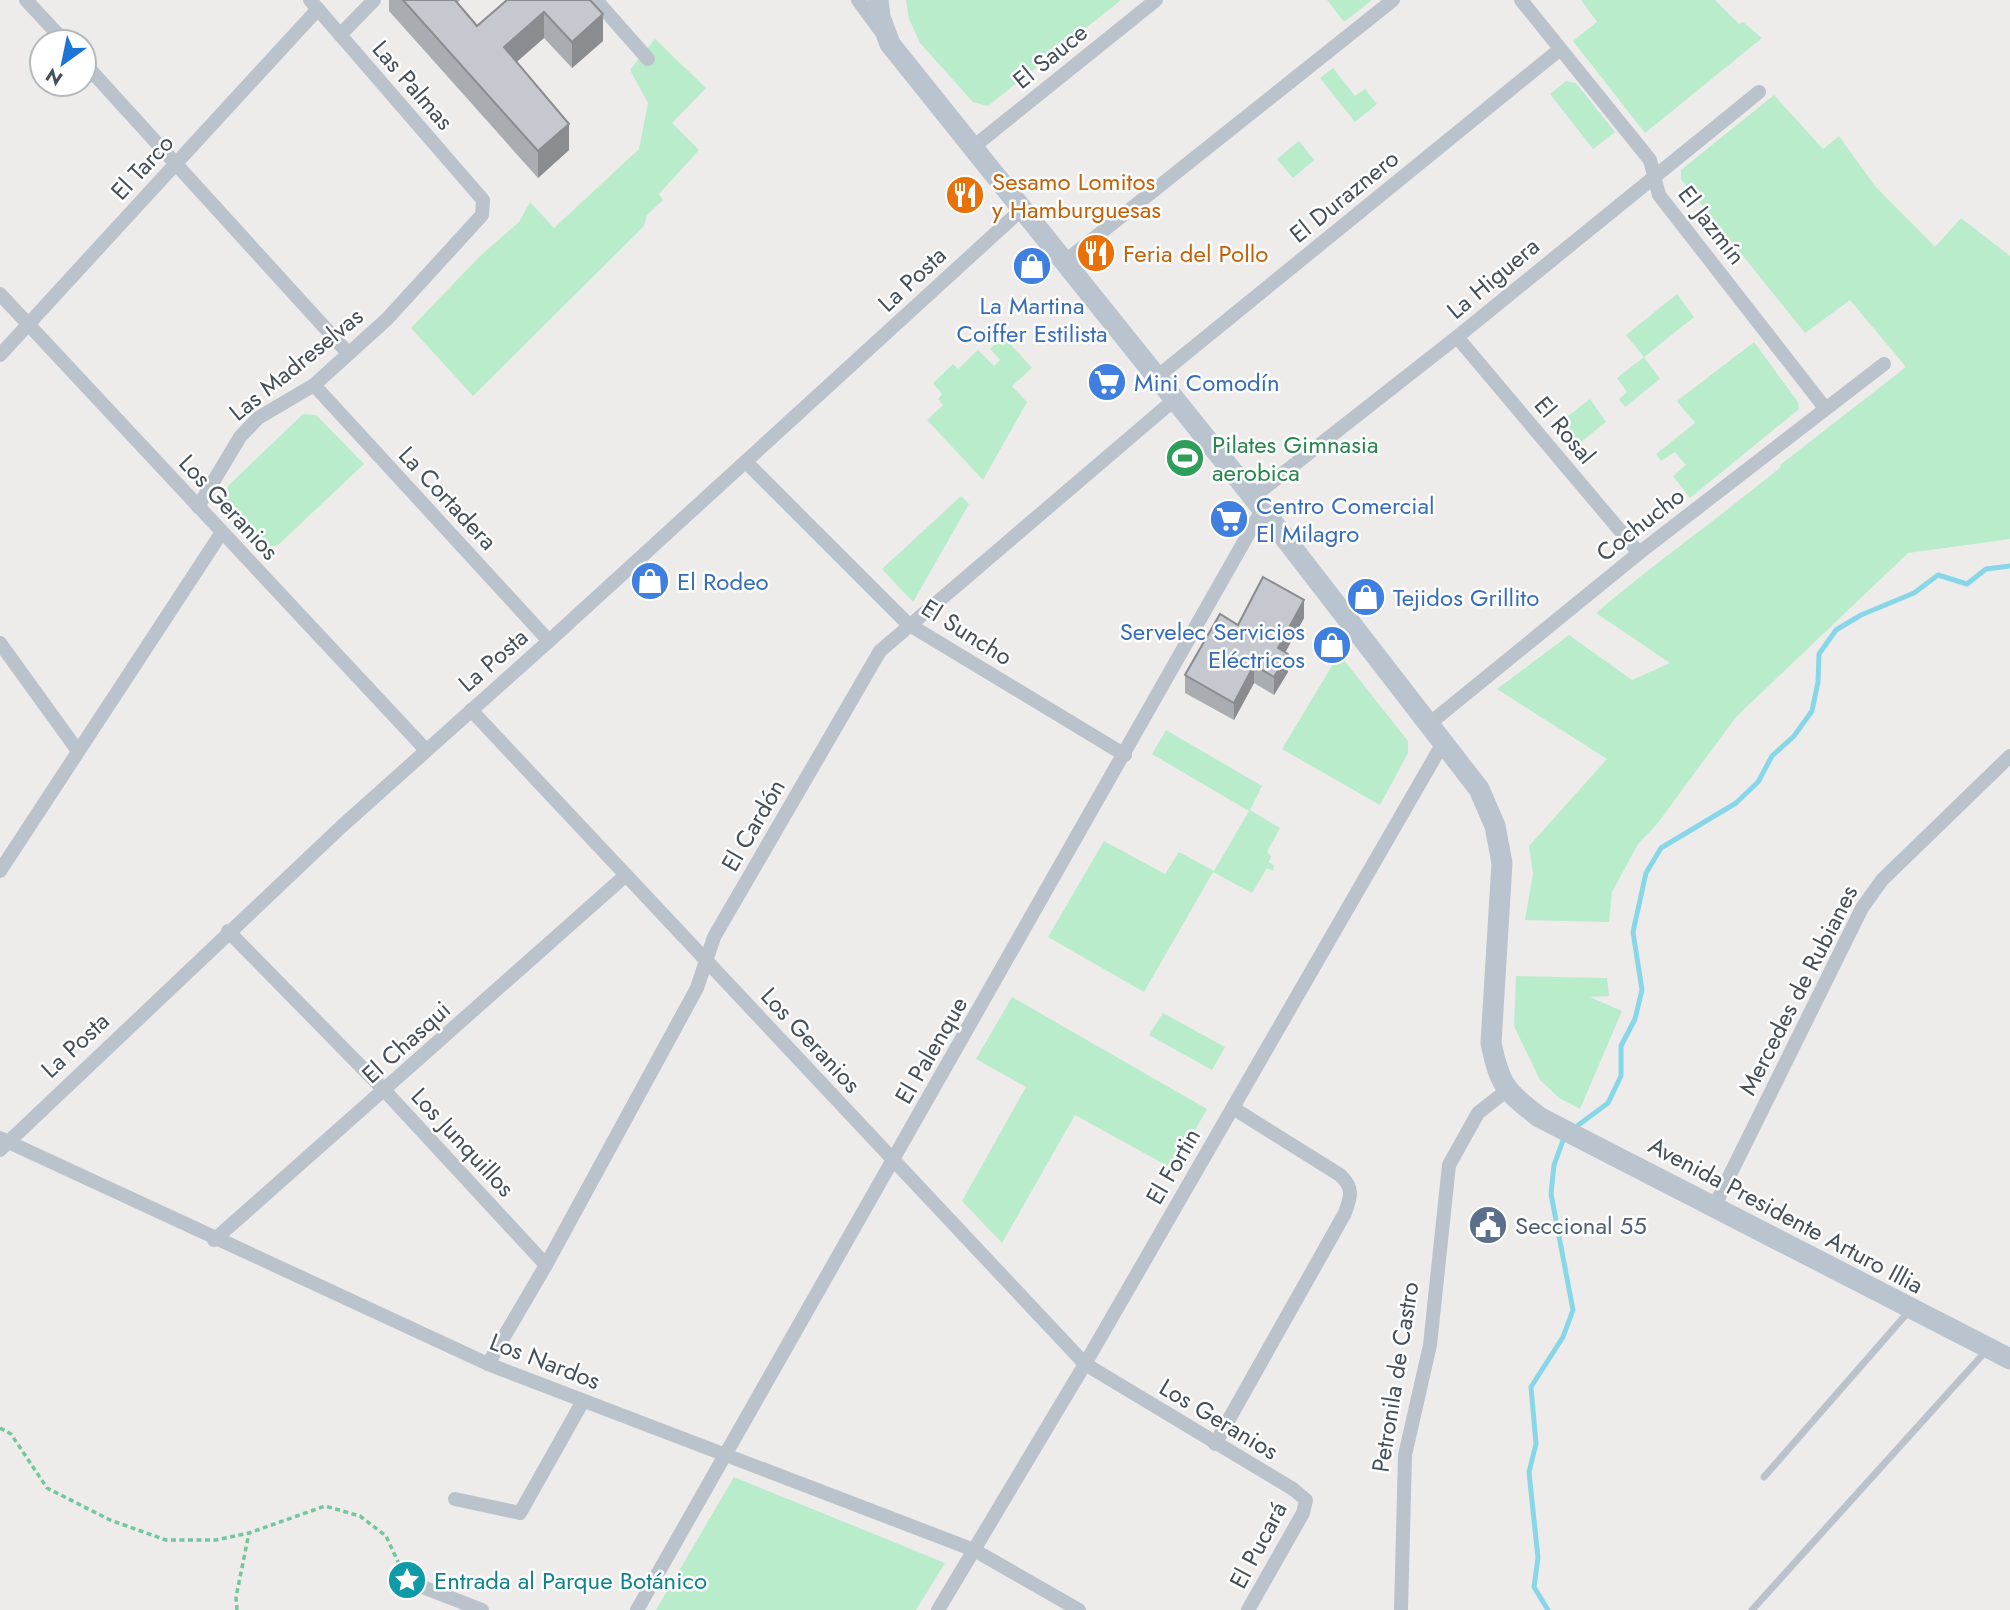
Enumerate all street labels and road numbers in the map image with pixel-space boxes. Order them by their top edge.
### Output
street label: El Sauce [1005,15,1095,97]
street label: Las Palmas [364,33,462,137]
street label: El Tarco [102,126,182,208]
street label: El Duraznero [1282,141,1406,251]
street label: El Jazmín [1670,178,1754,272]
street label: La Higuera [1439,229,1547,327]
street label: La Posta [870,238,954,320]
street label: Las Madreselvas [221,299,371,429]
street label: El Rosal [1526,388,1604,472]
street label: La Cortadera [391,438,505,558]
street label: Los Geranios [171,446,287,568]
street label: Cochucho [1588,478,1692,570]
street label: El Suncho [915,590,1019,674]
street label: La Posta [451,620,535,700]
street label: El Cardón [712,772,794,878]
street label: Mercedes de Rubianes [1730,879,1866,1101]
street label: Los Geranios [753,979,869,1101]
street label: El Palenque [886,990,976,1110]
street label: El Chasqui [354,993,458,1091]
street label: La Posta [33,1004,117,1086]
street label: Los Junquillos [403,1080,523,1204]
street label: El Fortin [1137,1121,1209,1211]
street label: Avenida Presidente Arturo Illia [1642,1128,1930,1302]
street label: Petronila de Castro [1363,1279,1427,1475]
street label: Los Nardos [485,1324,605,1398]
street label: Los Geranios [1153,1370,1285,1468]
street label: El Pucará [1220,1495,1296,1595]

